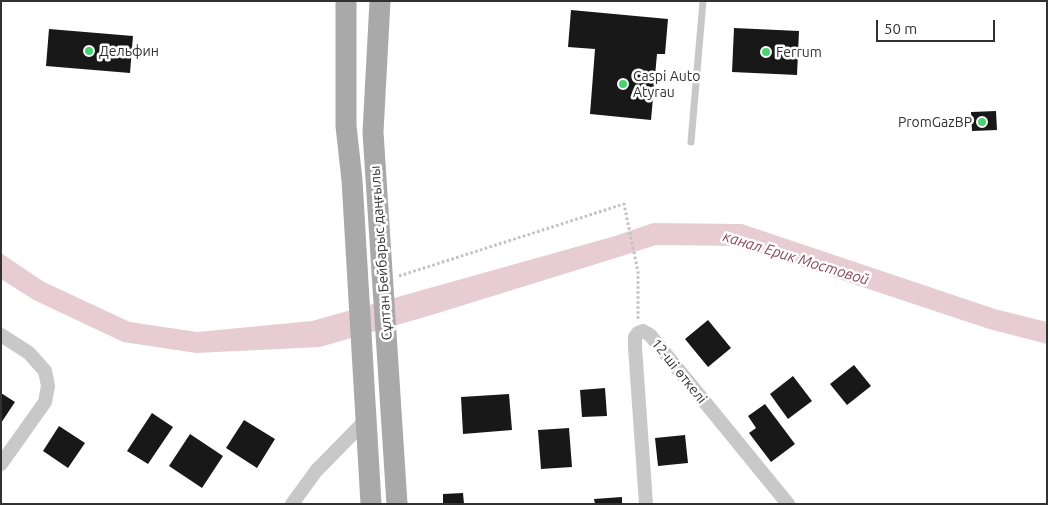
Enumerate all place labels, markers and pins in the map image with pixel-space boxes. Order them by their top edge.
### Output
place label: Дельфин [99,43,159,59]
place label: Ferrum [776,44,822,60]
marker: Дельфин [83,45,95,57]
marker: Ferrum [760,46,772,58]
place label: Caspi Auto Atyrau [633,68,700,100]
marker: Caspi Auto Atyrau [617,78,629,90]
place label: PromGazBP [898,114,972,130]
marker: PromGazBP [976,116,988,128]

